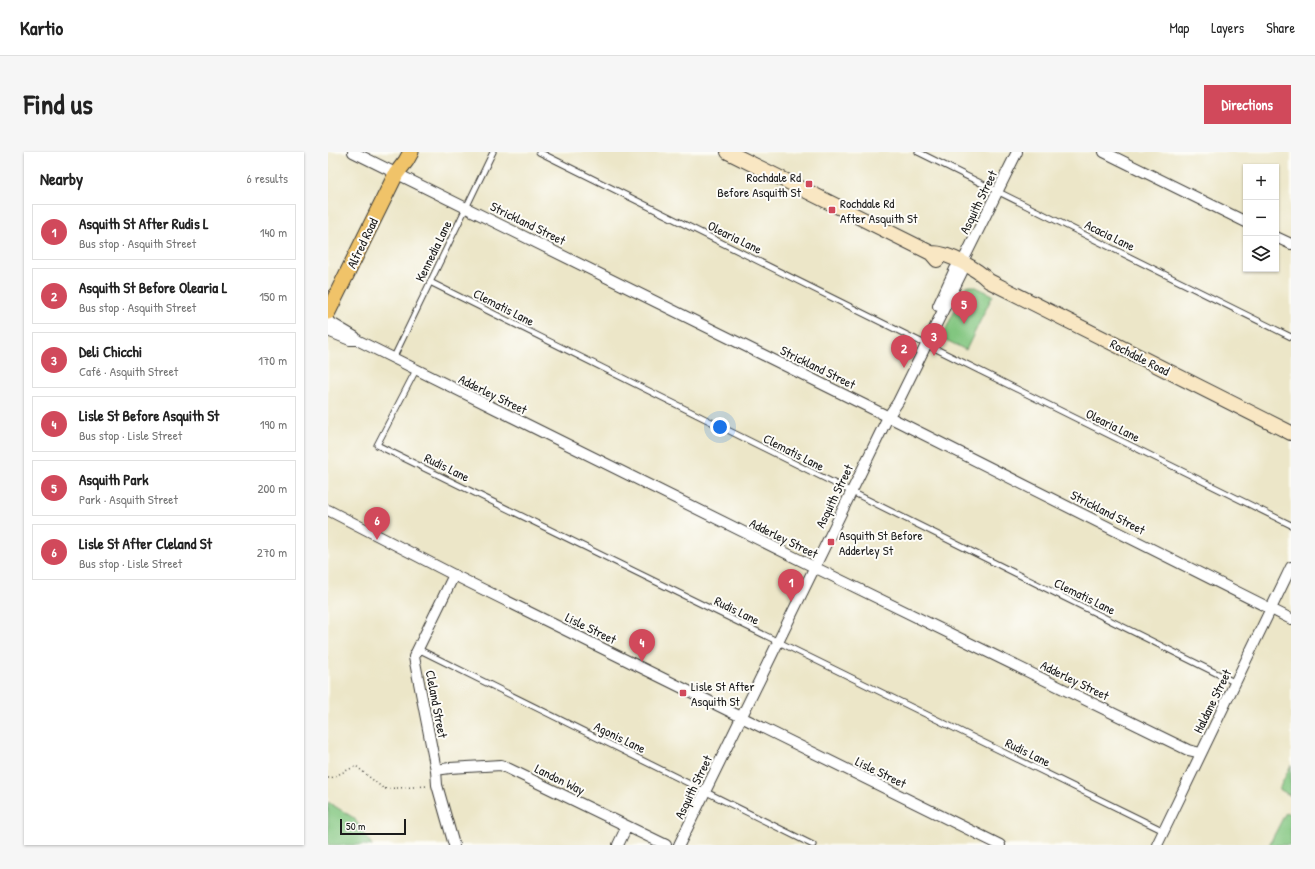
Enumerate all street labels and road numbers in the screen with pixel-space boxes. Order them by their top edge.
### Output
street label: Asquith Street [955,167,1001,237]
street label: Strickland Street [487,197,569,249]
street label: Alfred Road [342,215,382,271]
street label: Acacia Lane [1082,215,1138,255]
street label: Olearia Lane [705,216,765,258]
street label: Kennedia Lane [410,217,456,285]
street label: Clematis Lane [470,284,538,330]
street label: Rochdale Road [1107,334,1173,380]
street label: Strickland Street [777,341,859,393]
street label: Adderley Street [456,370,531,419]
street label: Olearia Lane [1083,404,1143,446]
street label: Clematis Lane [760,429,828,475]
street label: Rudis Lane [421,448,473,486]
street label: Asquith Street [811,461,857,531]
street label: Strickland Street [1068,485,1149,539]
street label: Adderley Street [747,514,822,563]
street label: Clematis Lane [1051,573,1119,619]
street label: Rudis Lane [711,591,763,629]
street label: Lisle Street [562,608,620,648]
street label: Adderley Street [1038,656,1113,705]
street label: Haldane Street [1189,666,1235,736]
street label: Cleland Street [422,669,452,740]
street label: Agonis Lane [591,717,649,757]
street label: Rudis Lane [1002,733,1054,771]
street label: Asquith Street [670,752,716,822]
street label: Lisle Street [852,752,910,792]
street label: Landon Way [532,759,588,799]

